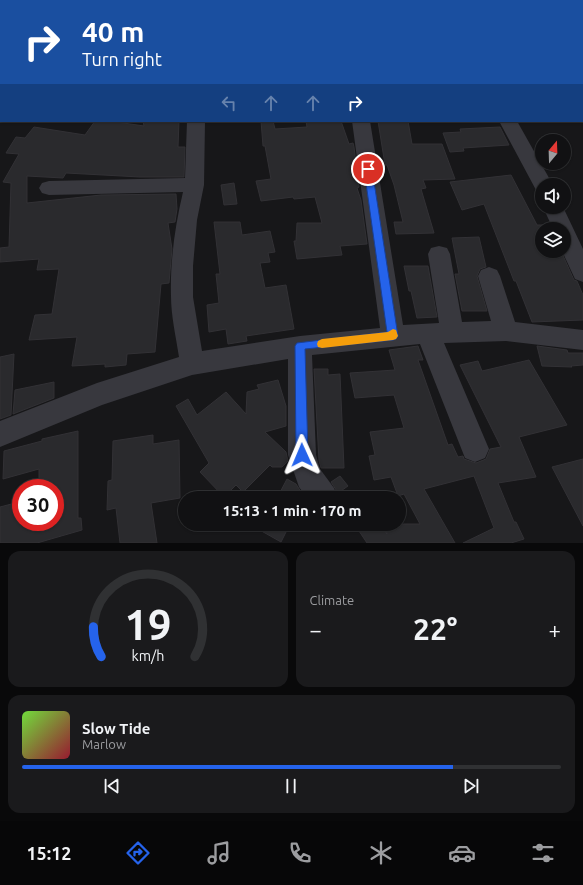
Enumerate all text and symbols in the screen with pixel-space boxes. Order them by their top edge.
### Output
icon: right [16,16,68,68]
text: 40 m [82,16,144,47]
text: Turn right [82,49,162,69]
icon: left [218,92,240,114]
icon: ahead [260,92,282,114]
icon: ahead [302,92,324,114]
icon: right [344,92,366,114]
north arrow [535,134,571,170]
map controls [535,134,571,258]
pin [351,152,385,186]
icon: arrive [357,158,379,180]
button: sound [535,178,571,214]
button: layers [535,222,571,258]
position arrow [281,434,323,476]
speed limit sign: 30 [12,479,64,531]
text: 15:13 · 1 min · 170 m [223,502,361,519]
text: Climate [310,593,354,607]
text: 19 [124,601,171,648]
text: 22° [413,612,457,646]
text: − [310,617,322,642]
text: + [549,617,561,642]
text: km/h [131,648,164,664]
text: Slow Tide [82,720,150,737]
text: Marlow [82,737,126,751]
icon: previous [101,775,123,797]
icon: pause [280,775,302,797]
icon: next [460,775,482,797]
icon: directions [124,839,152,867]
icon: music [205,839,233,867]
icon: phone [286,839,314,867]
icon: climate [367,839,395,867]
icon: car [448,839,476,867]
icon: filters [529,839,557,867]
text: 15:12 [26,843,71,863]

